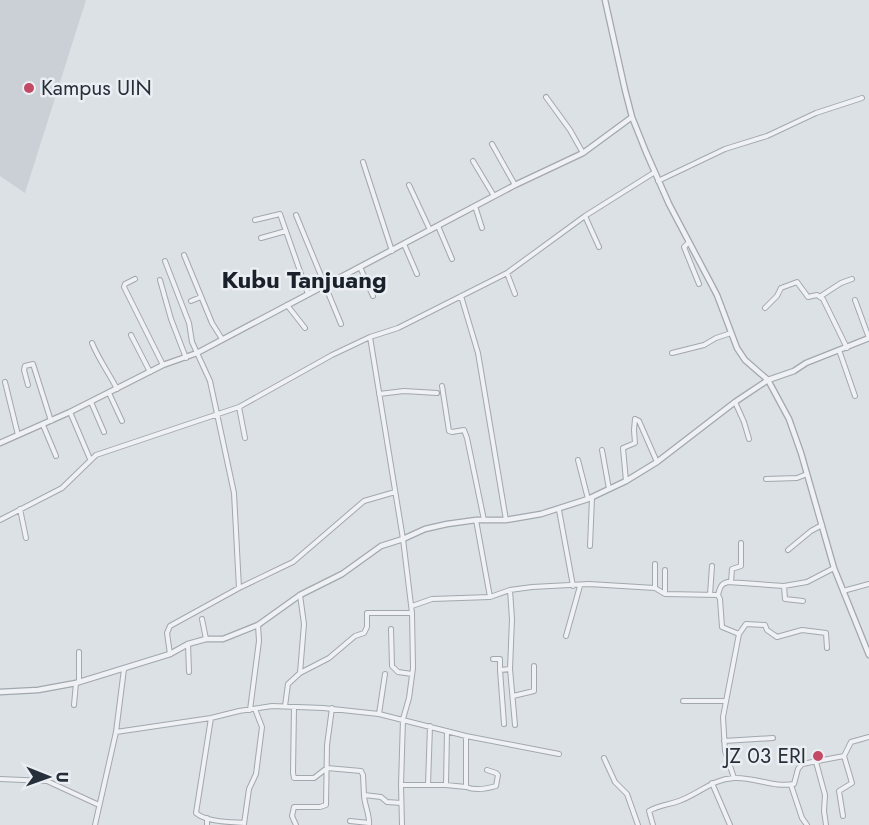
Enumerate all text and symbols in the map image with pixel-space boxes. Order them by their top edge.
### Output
place label: Kampus UIN [41,73,152,103]
marker: Kampus UIN [22,81,36,95]
district label: Kubu Tanjuang [221,262,387,297]
place label: JZ 03 ERI [721,741,806,771]
north arrow [18,747,78,807]
marker: JZ 03 ERI [811,749,825,763]
text: U [51,771,74,783]

